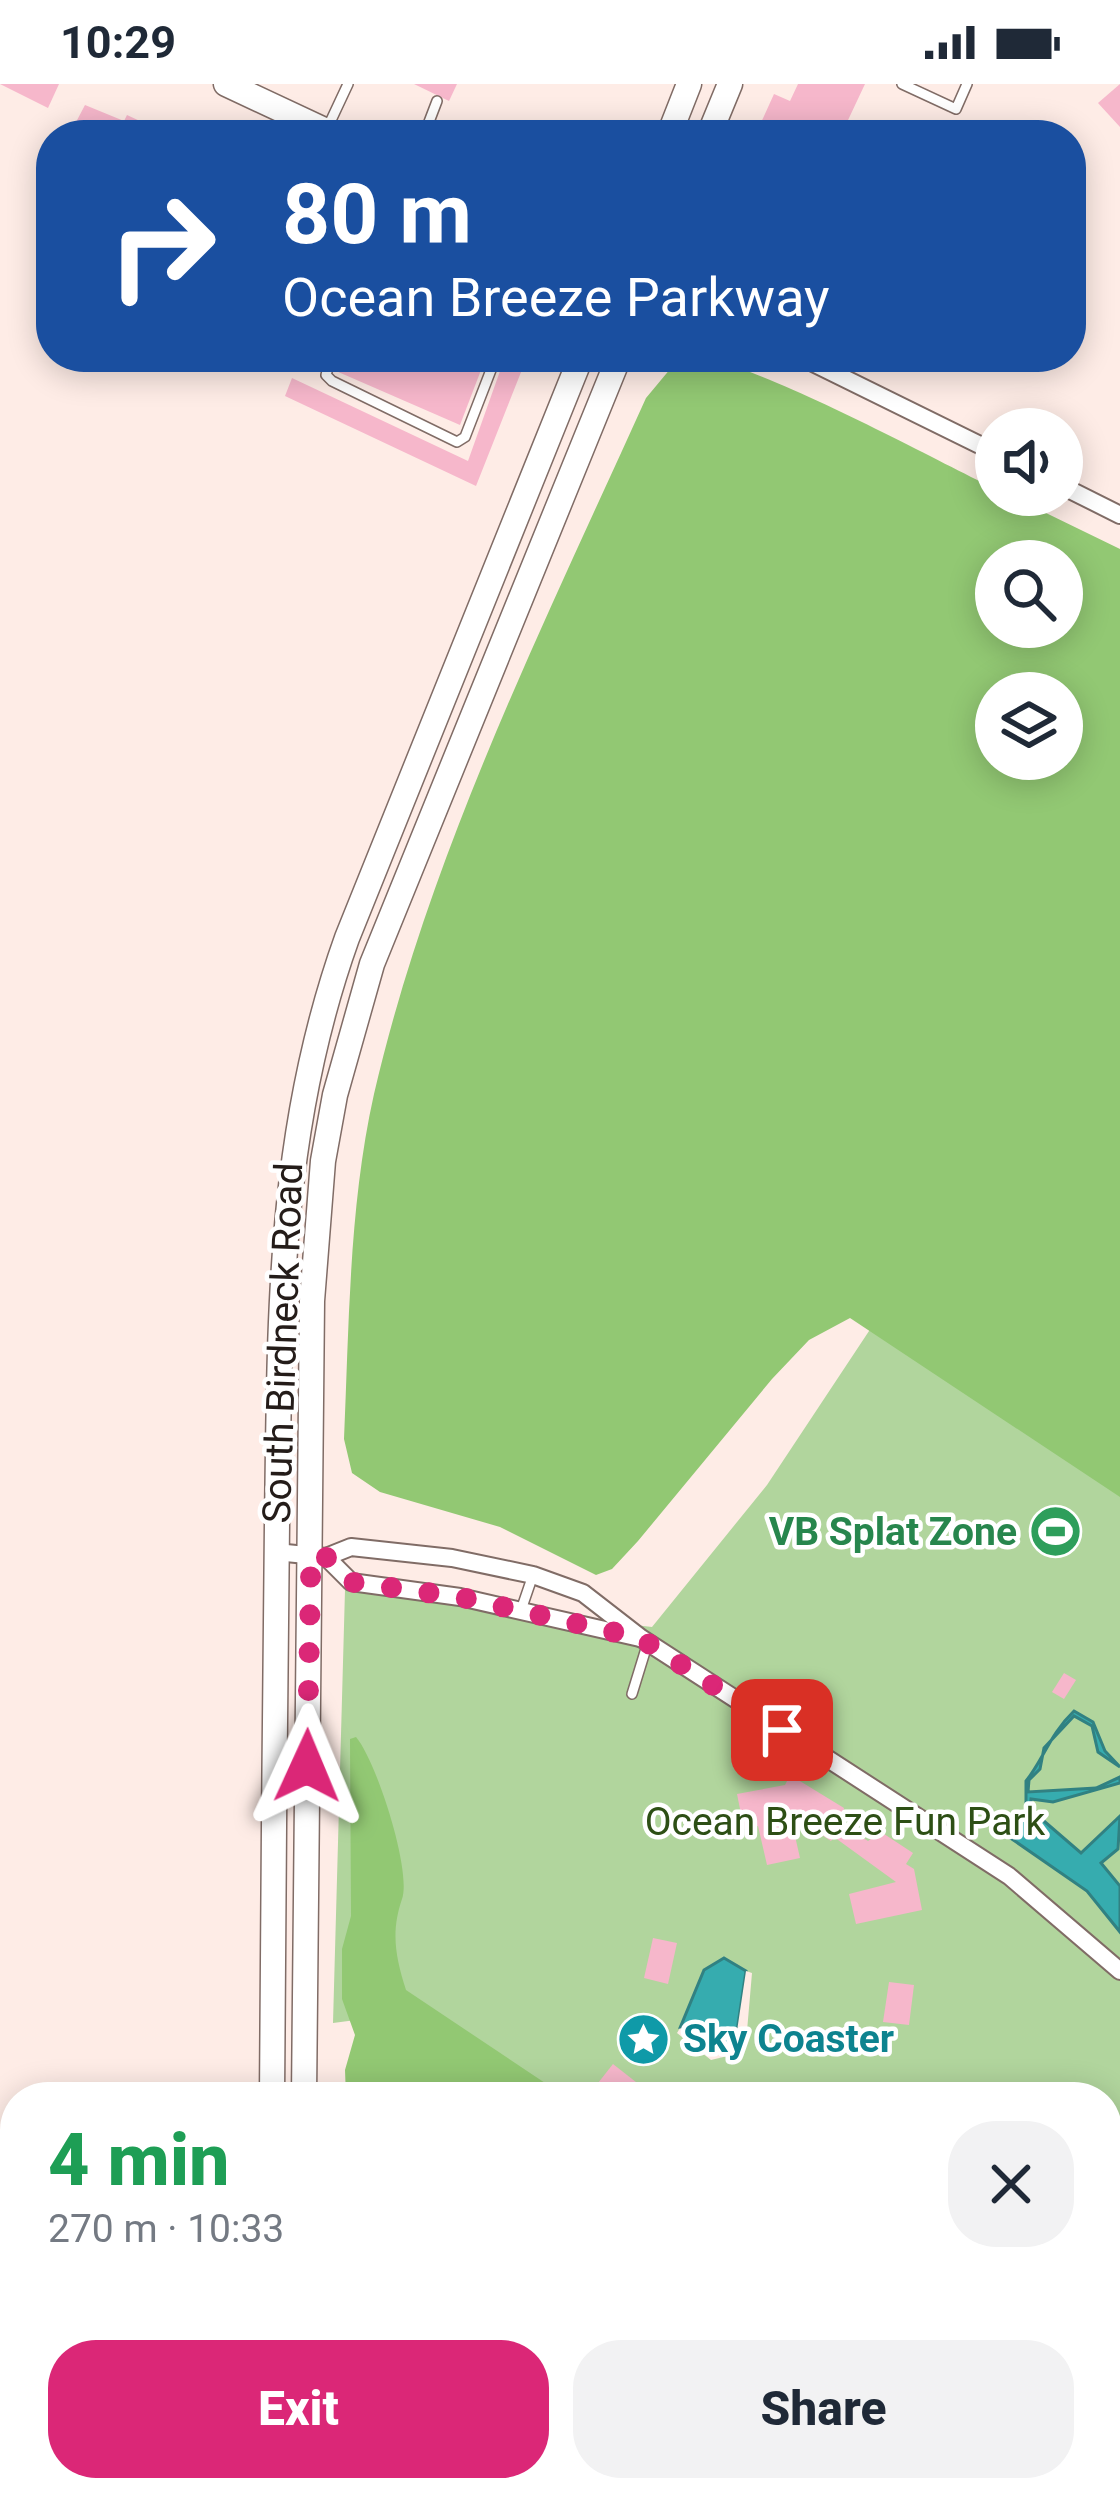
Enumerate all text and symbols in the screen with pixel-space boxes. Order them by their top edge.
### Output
text: 10:29 [60,16,176,69]
text: 80 m [282,165,472,264]
icon: right [84,168,240,324]
text: Ocean Breeze Parkway [282,266,830,329]
map controls [975,408,1083,780]
button: sound [975,408,1083,516]
button: search [975,540,1083,648]
button: layers [975,672,1083,780]
street label: South Birdneck Road [254,1162,312,1524]
sports icon: VB Splat Zone [1028,1504,1084,1560]
place label: VB Splat Zone [769,1509,1017,1555]
pin [731,1679,833,1781]
icon: arrive [749,1697,815,1763]
position arrow [244,1703,370,1829]
park label: Ocean Breeze Fun Park [645,1799,1046,1845]
place icon: Sky Coaster [616,2011,672,2067]
place label: Sky Coaster [683,2016,894,2062]
text: 4 min [48,2118,230,2203]
button: close [948,2121,1074,2247]
text: 270 m · 10:33 [48,2206,284,2252]
button: Exit [48,2340,549,2478]
button: Share [573,2340,1074,2478]

